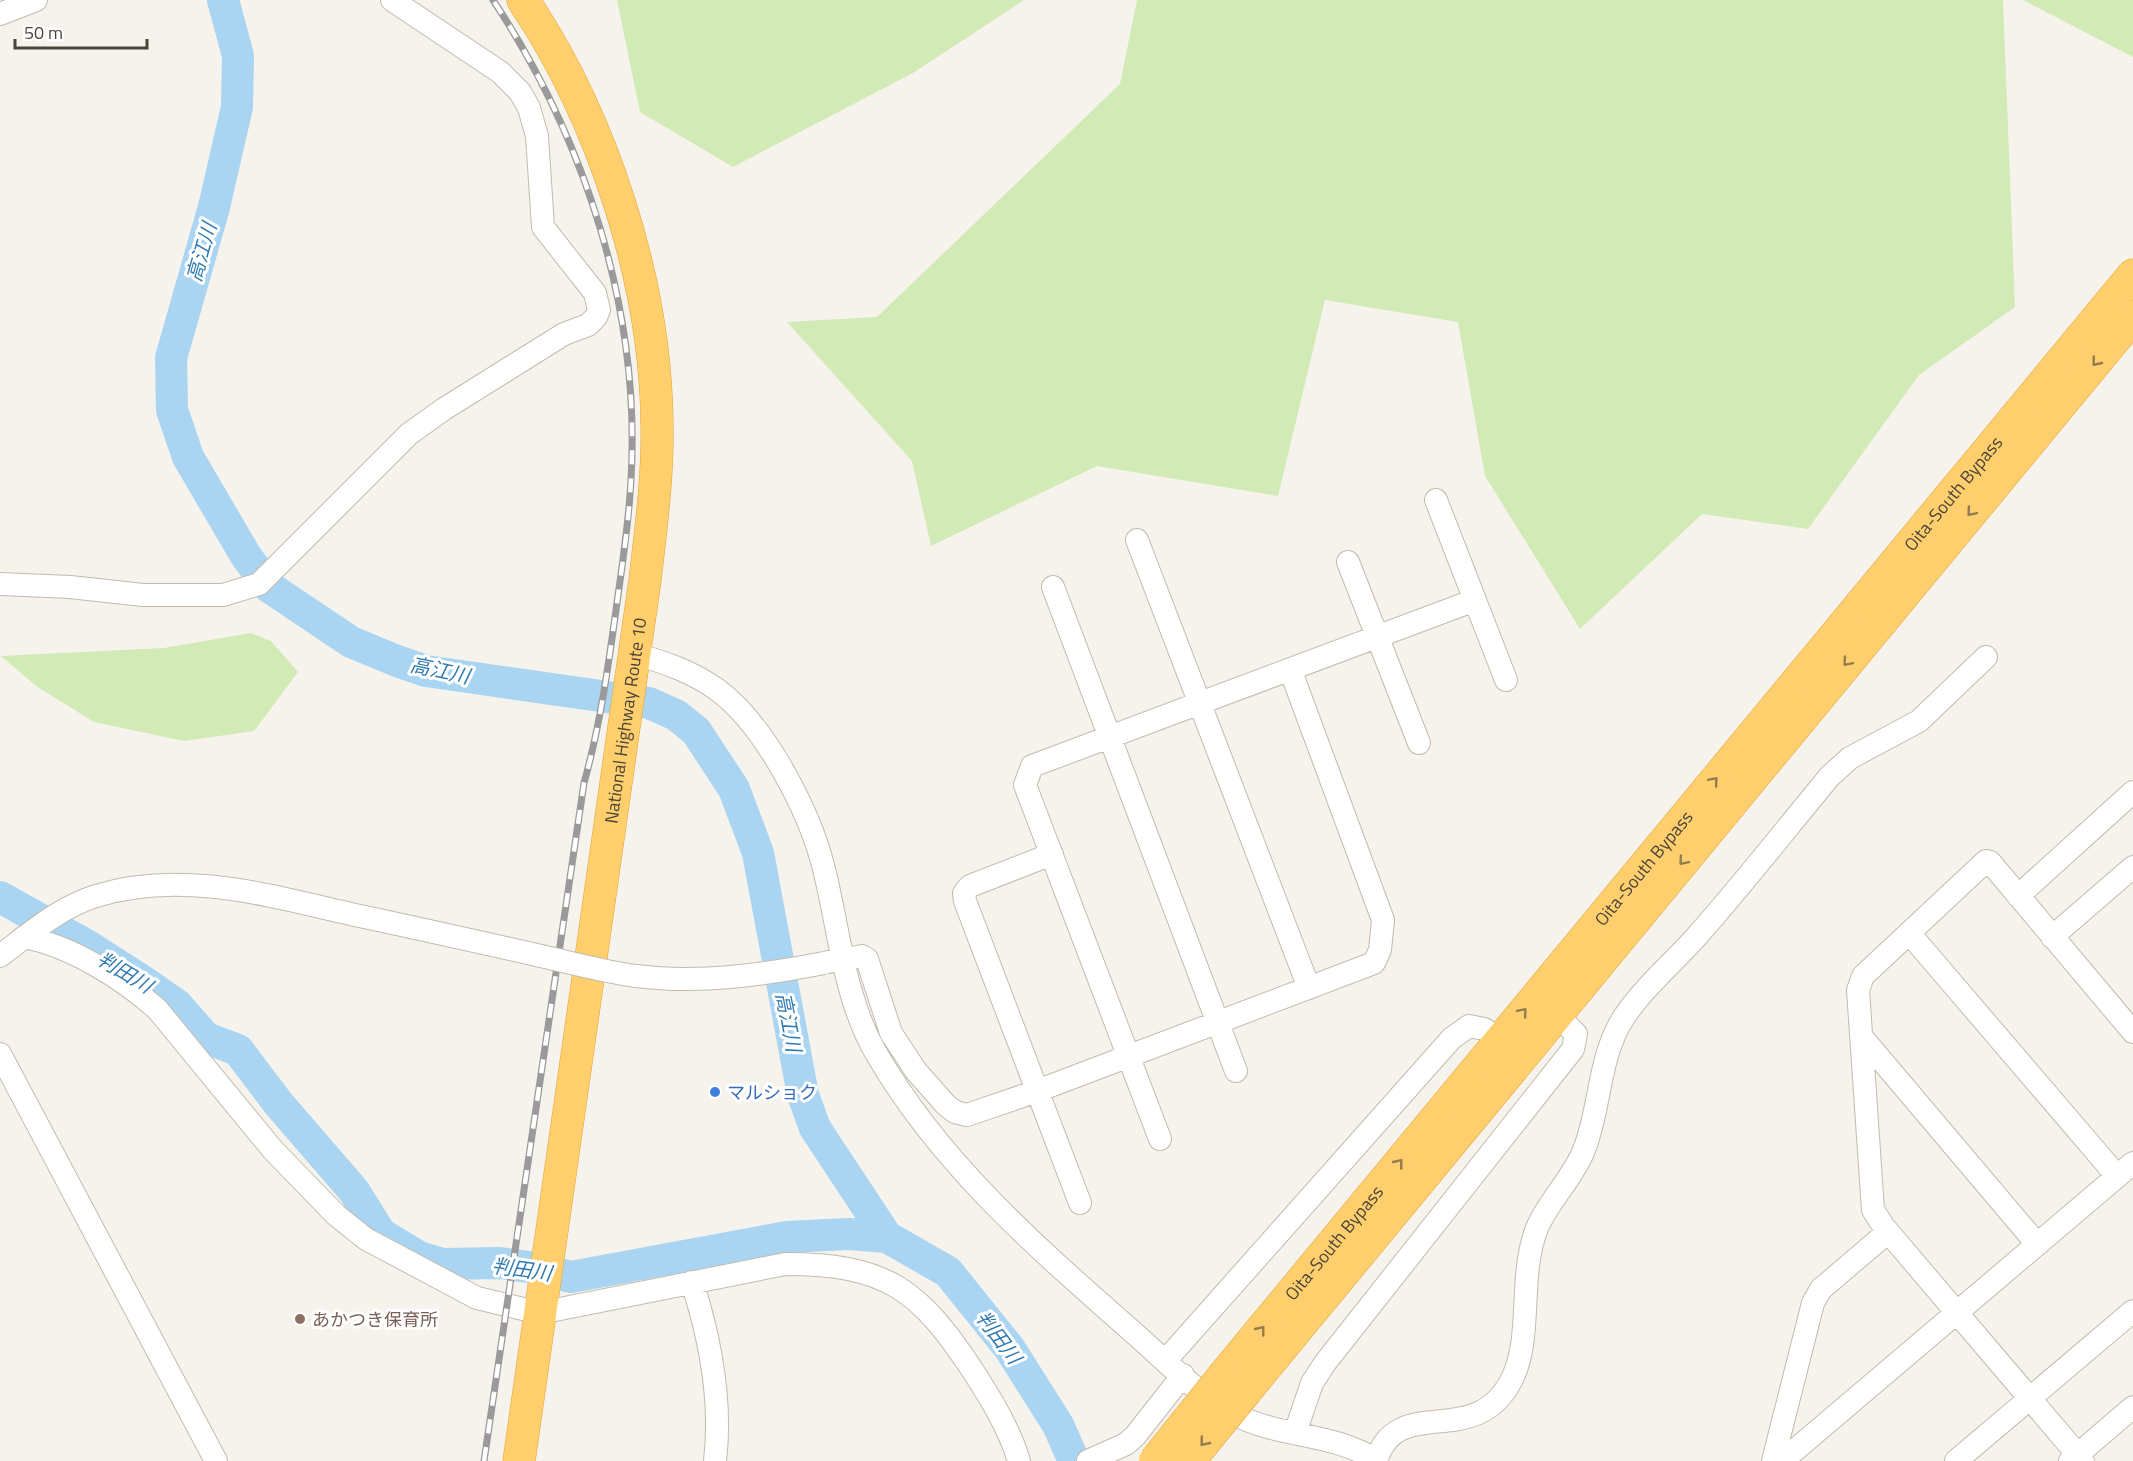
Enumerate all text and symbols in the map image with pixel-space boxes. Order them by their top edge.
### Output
scale bar [15,12,147,50]
text: 50 m [24,19,63,46]
water label: 高江川 [178,217,225,285]
one-way arrow [2092,355,2103,366]
street label: Oita-South Bypass [1897,430,2009,557]
one-way arrow [1968,505,1979,516]
street label: National Highway Route 10 [597,616,653,825]
water label: 高江川 [407,649,475,692]
one-way arrow [1843,655,1854,666]
one-way arrow [1707,777,1718,788]
street label: Oita-South Bypass [1587,804,1699,931]
one-way arrow [1679,854,1690,865]
water label: 判田川 [91,943,160,1002]
water label: 高江川 [768,990,810,1056]
one-way arrow [1515,1008,1526,1019]
place label: マルショク [727,1079,817,1106]
marker: マルショク [708,1085,722,1099]
one-way arrow [1391,1159,1402,1170]
street label: Oita-South Bypass [1278,1179,1389,1306]
water label: 判田川 [490,1249,556,1289]
water label: 判田川 [969,1304,1031,1372]
place label: あかつき保育所 [312,1306,438,1333]
marker: あかつき保育所 [293,1312,307,1326]
one-way arrow [1254,1325,1265,1336]
one-way arrow [1201,1435,1212,1446]

